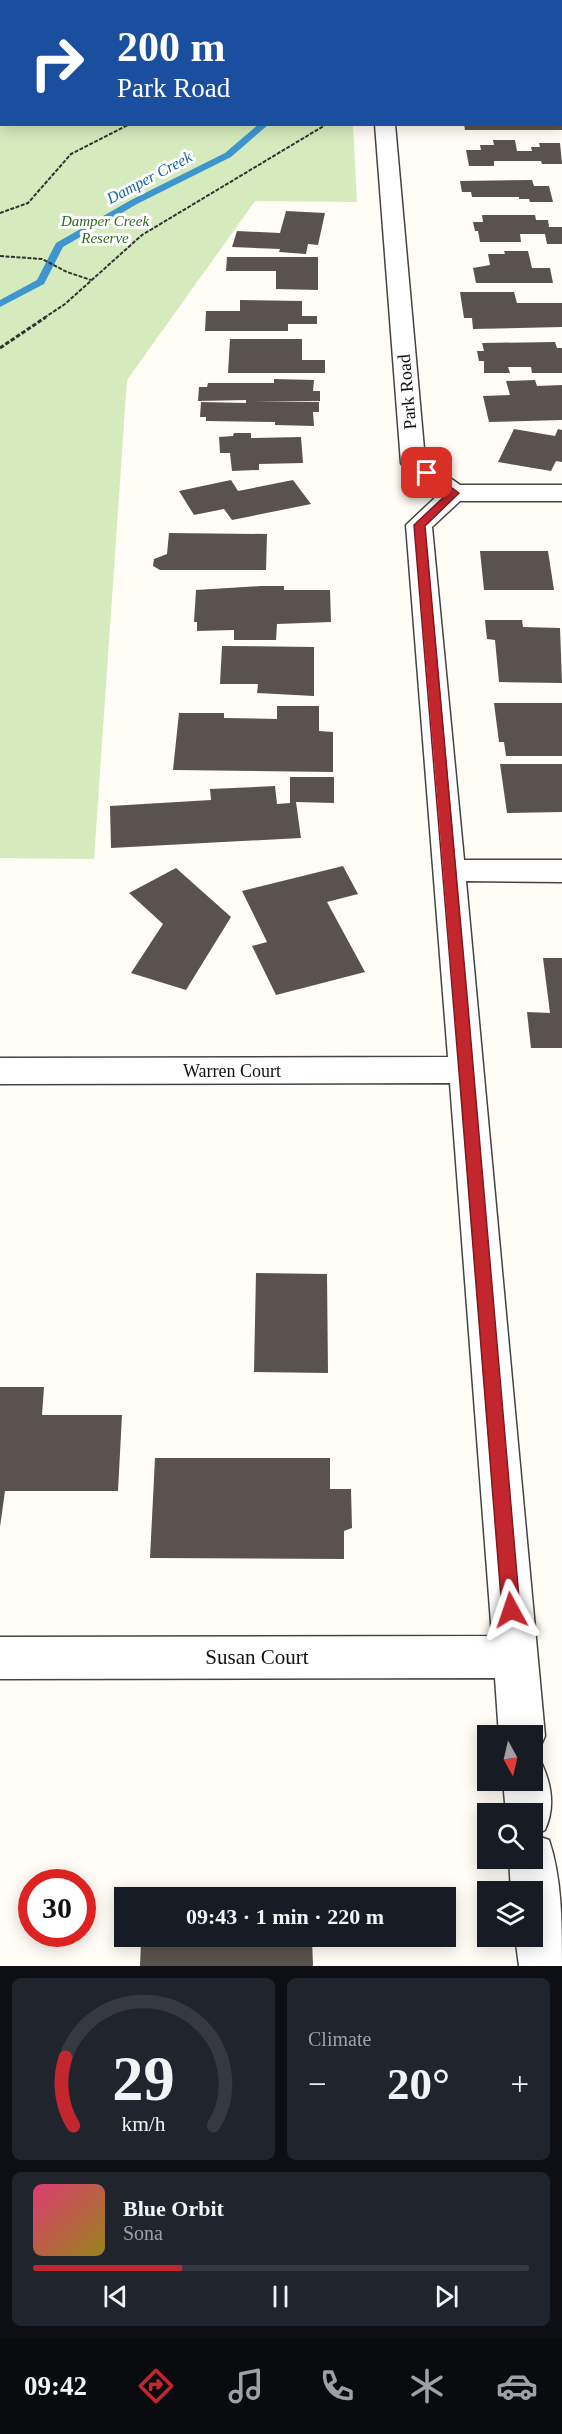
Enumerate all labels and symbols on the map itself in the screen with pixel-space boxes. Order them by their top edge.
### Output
water label: Damper Creek [103,147,196,208]
park label: Damper Creek Reserve [60,213,149,246]
street label: Park Road [394,354,420,430]
pin [401,447,452,498]
street label: Warren Court [183,1061,281,1081]
position arrow [479,1578,543,1642]
street label: Susan Court [205,1645,309,1669]
north arrow [477,1725,543,1791]
speed limit sign: 30 [18,1869,96,1947]

